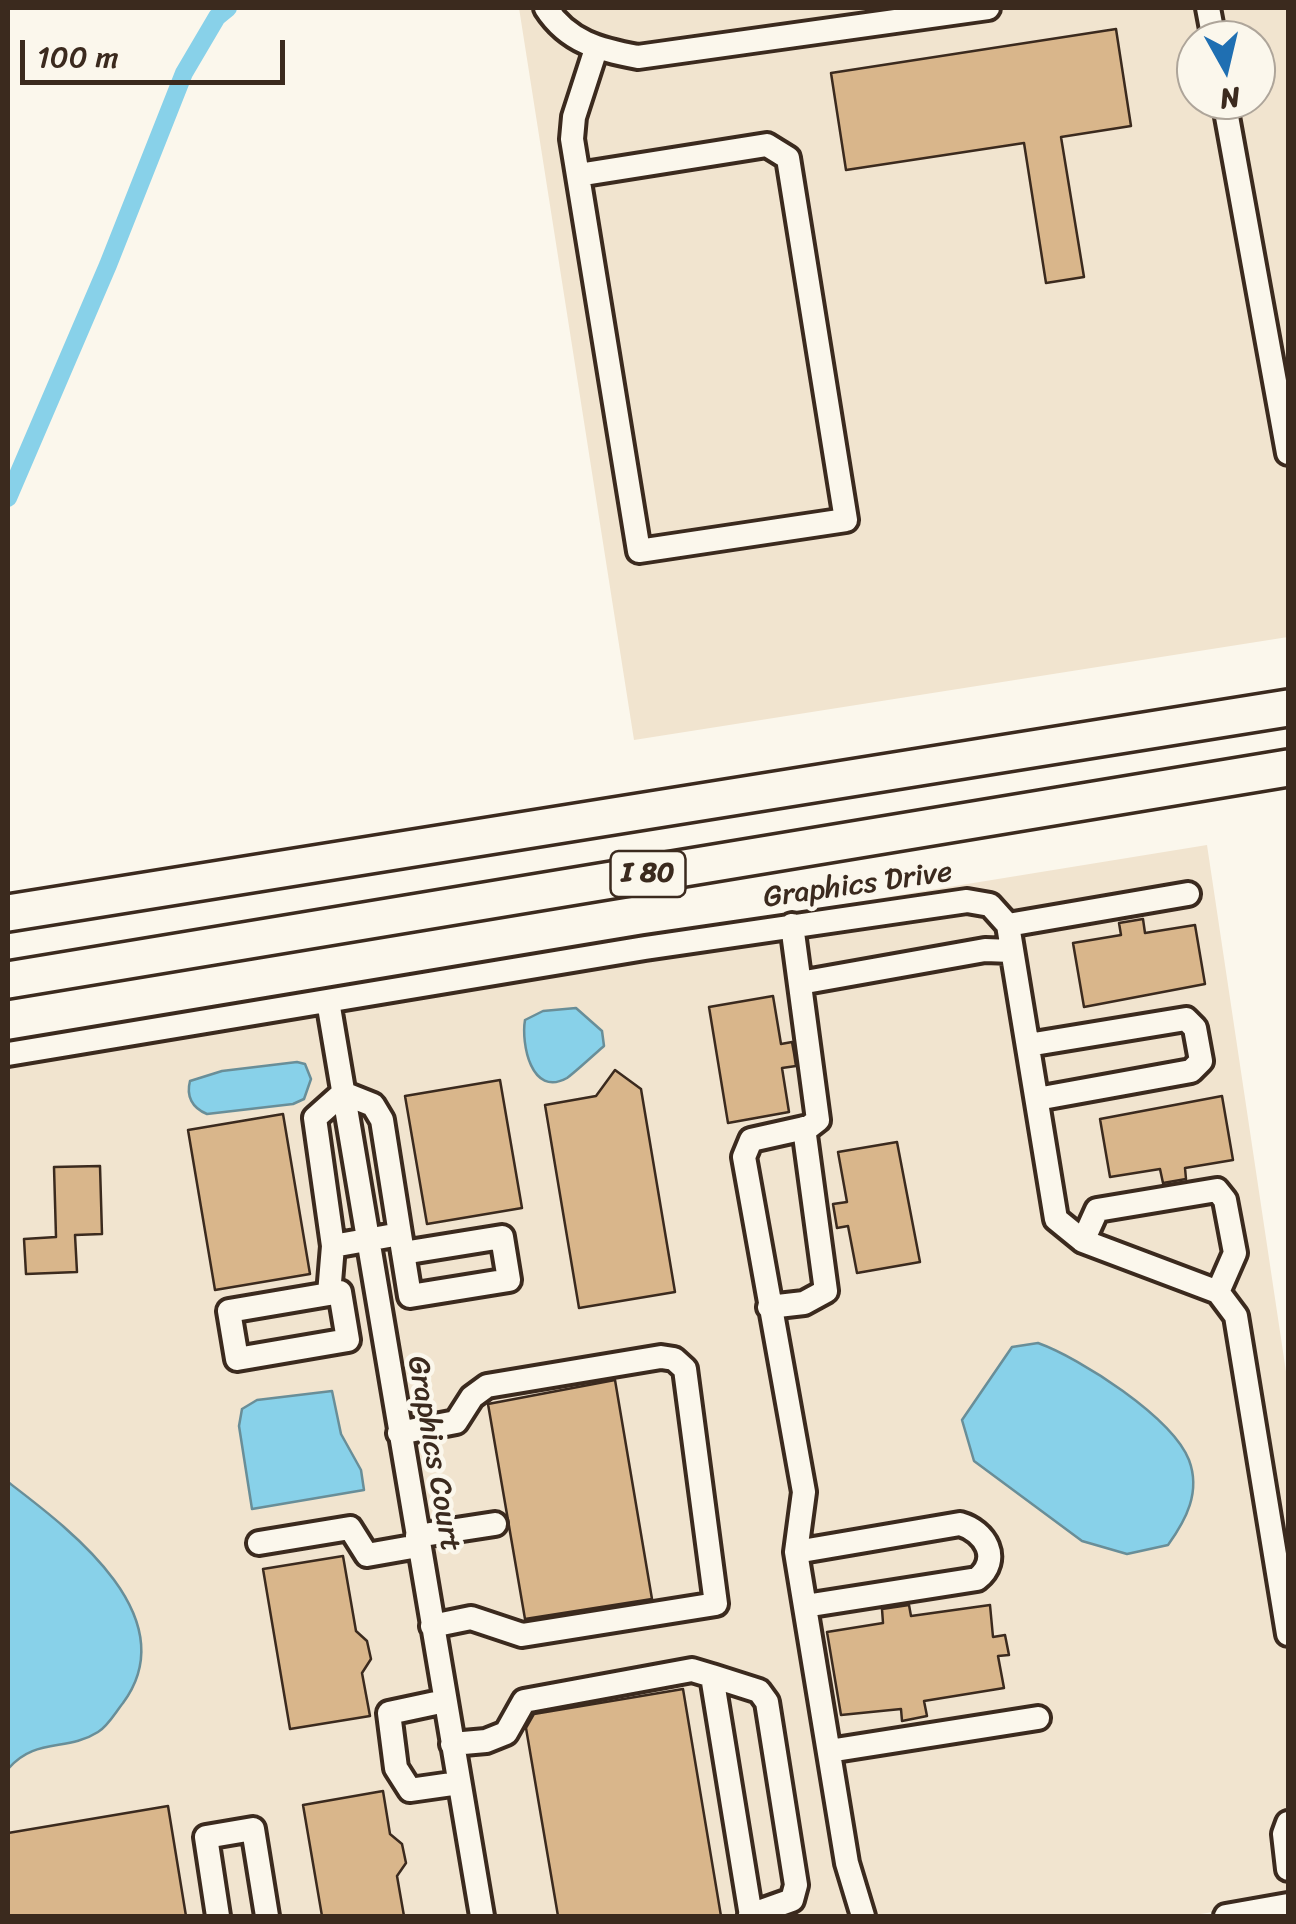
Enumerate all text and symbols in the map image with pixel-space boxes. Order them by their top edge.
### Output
scale bar [25,20,290,82]
north arrow [1176,20,1276,120]
text: 100 m [37,30,119,84]
text: N [1217,73,1243,124]
road number: I 80 [610,851,686,897]
street label: Graphics Drive [761,855,955,917]
street label: Graphics Court [398,1353,468,1555]

